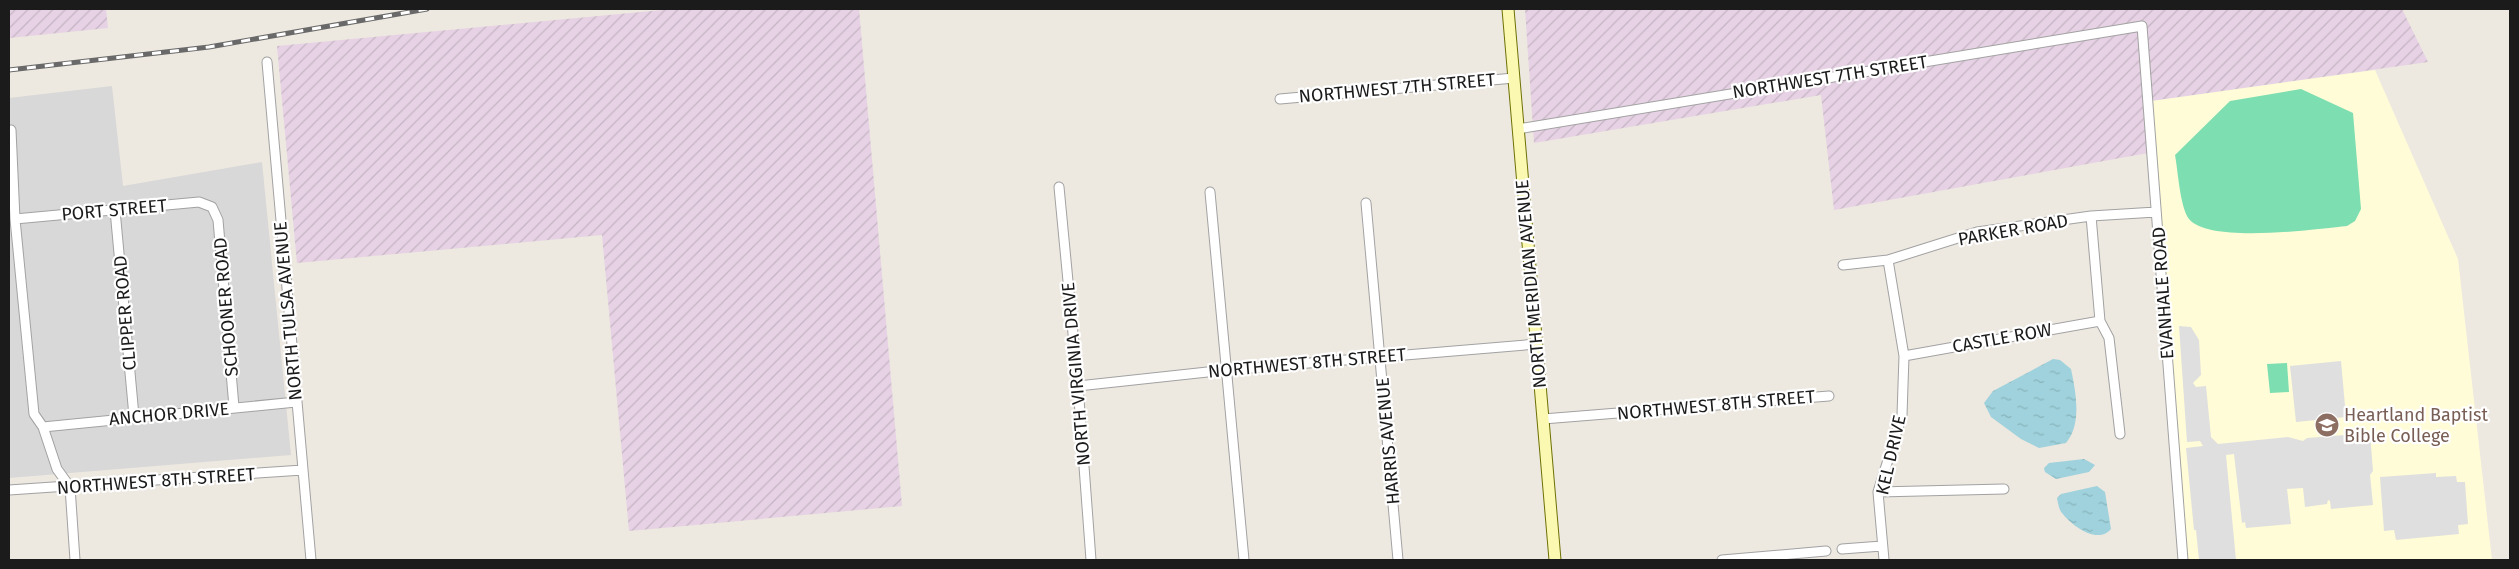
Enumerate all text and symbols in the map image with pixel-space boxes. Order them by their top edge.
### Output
street label: NORTHWEST 7TH STREET [1731,51,1930,103]
street label: NORTHWEST 7TH STREET [1298,68,1497,108]
street label: NORTH MERIDIAN AVENUE [1511,179,1551,389]
street label: PORT STREET [60,194,168,226]
street label: PARKER ROAD [1956,209,2070,251]
street label: NORTH TULSA AVENUE [269,220,307,402]
street label: EVANHALE ROAD [2147,226,2179,360]
street label: SCHOONER ROAD [209,237,243,377]
street label: CLIPPER ROAD [109,255,141,371]
street label: NORTH VIRGINIA DRIVE [1057,281,1095,467]
street label: CASTLE ROW [1951,318,2054,358]
street label: NORTHWEST 8TH STREET [1207,343,1408,383]
street label: HARRIS AVENUE [1371,376,1405,506]
street label: NORTHWEST 8TH STREET [1616,385,1817,425]
street label: ANCHOR DRIVE [108,398,230,430]
place label: Heartland Baptist Bible College [2344,404,2488,447]
school or university icon: Heartland Baptist Bible College [2314,412,2340,438]
street label: KEL DRIVE [1871,413,1911,497]
street label: NORTHWEST 8TH STREET [56,463,257,499]

